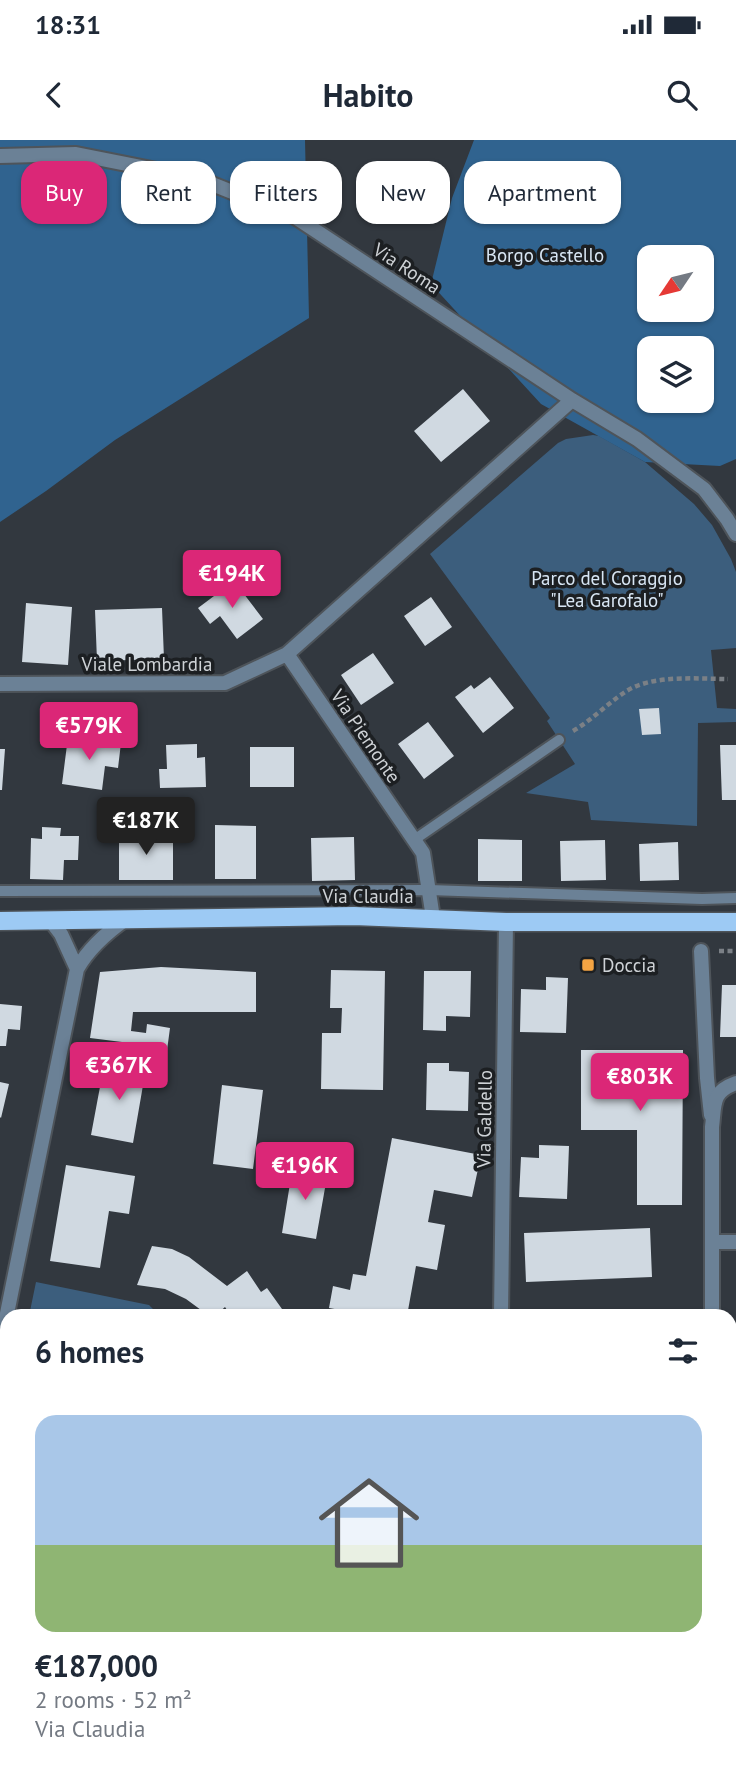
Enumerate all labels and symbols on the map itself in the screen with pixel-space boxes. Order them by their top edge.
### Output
street label: Via Roma [368,237,445,299]
park label: Borgo Castello [486,243,604,267]
north arrow [637,245,714,322]
pin: €194K [183,550,281,610]
park label: Parco del Coraggio "Lea Garofalo" [531,566,683,612]
street label: Viale Lombardia [81,652,212,676]
street label: Via Piemonte [325,684,406,787]
pin: €579K [40,702,138,762]
pin: €187K [97,798,195,857]
street label: Via Claudia [321,884,414,908]
place label: Doccia [602,953,656,977]
marker: Doccia [580,957,596,973]
pin: €367K [70,1042,168,1102]
pin: €803K [591,1054,689,1113]
street label: Via Galdello [471,1070,497,1169]
pin: €196K [256,1142,354,1202]

